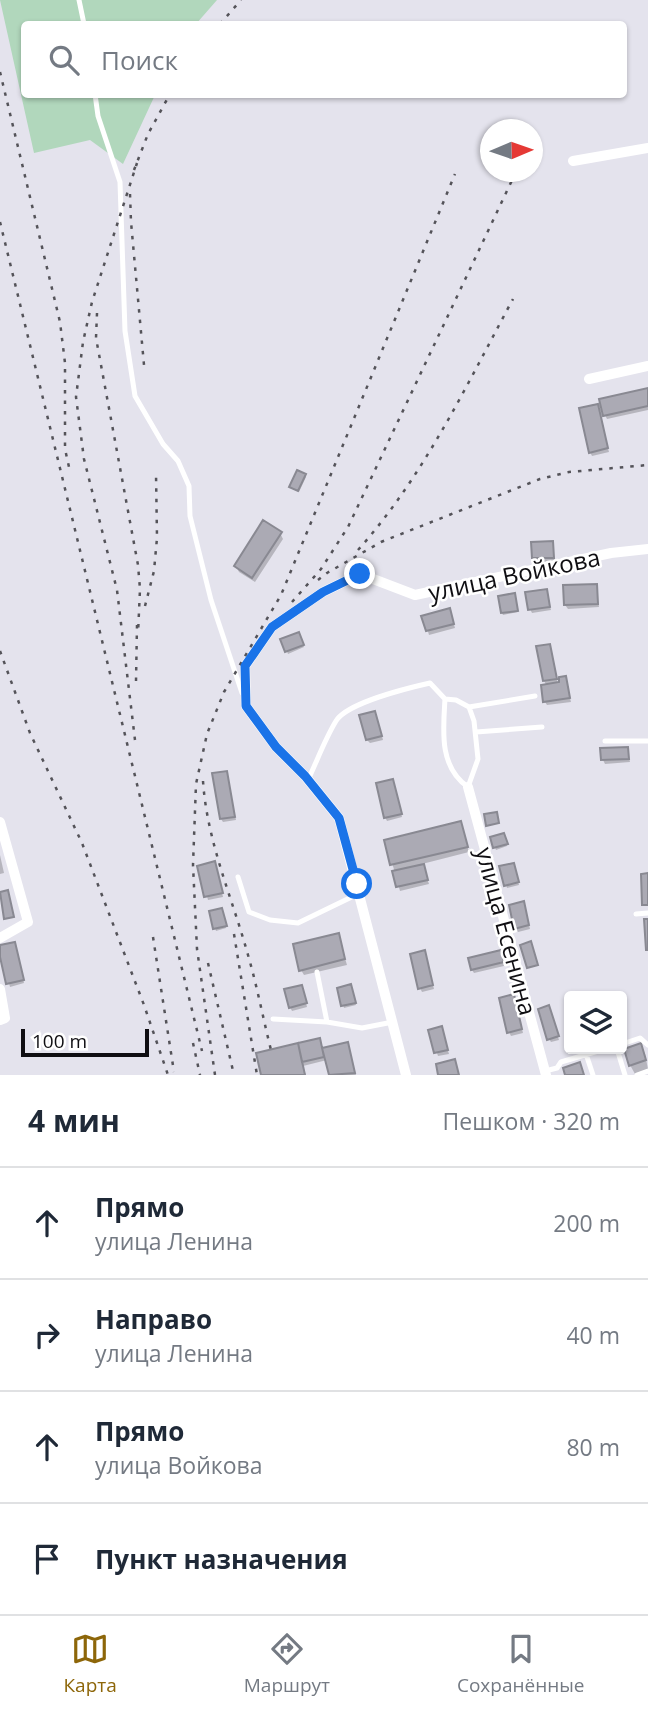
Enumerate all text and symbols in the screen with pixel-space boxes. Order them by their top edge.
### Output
search box [21,21,627,98]
icon: search [45,41,83,79]
text: Поиск [101,42,178,78]
north arrow [480,119,543,182]
street label: улица Войкова [425,540,603,608]
route end [344,558,375,589]
street label: улица Есенина [469,843,545,1019]
route start [341,868,372,899]
map controls [564,991,627,1054]
button: layers [564,991,627,1054]
scale bar [21,1026,149,1058]
text: 100 m [32,1028,87,1054]
text: 4 мин [28,1100,120,1141]
text: Пешком · 320 m [443,1105,620,1137]
text: Прямо [95,1189,184,1225]
icon: ahead [28,1204,66,1242]
text: 200 m [553,1207,620,1239]
text: улица Ленина [95,1225,253,1257]
text: Направо [95,1301,212,1337]
icon: right [28,1316,66,1354]
text: 40 m [566,1319,620,1351]
text: улица Ленина [95,1337,253,1369]
text: Прямо [95,1413,184,1449]
icon: ahead [28,1428,66,1466]
text: 80 m [566,1431,620,1463]
text: улица Войкова [95,1449,262,1481]
icon: arrive [28,1540,66,1578]
text: Пункт назначения [95,1541,348,1577]
tab: Карта [63,1630,117,1698]
tab: Маршрут [244,1630,330,1698]
tab: Сохранённые [457,1630,585,1698]

